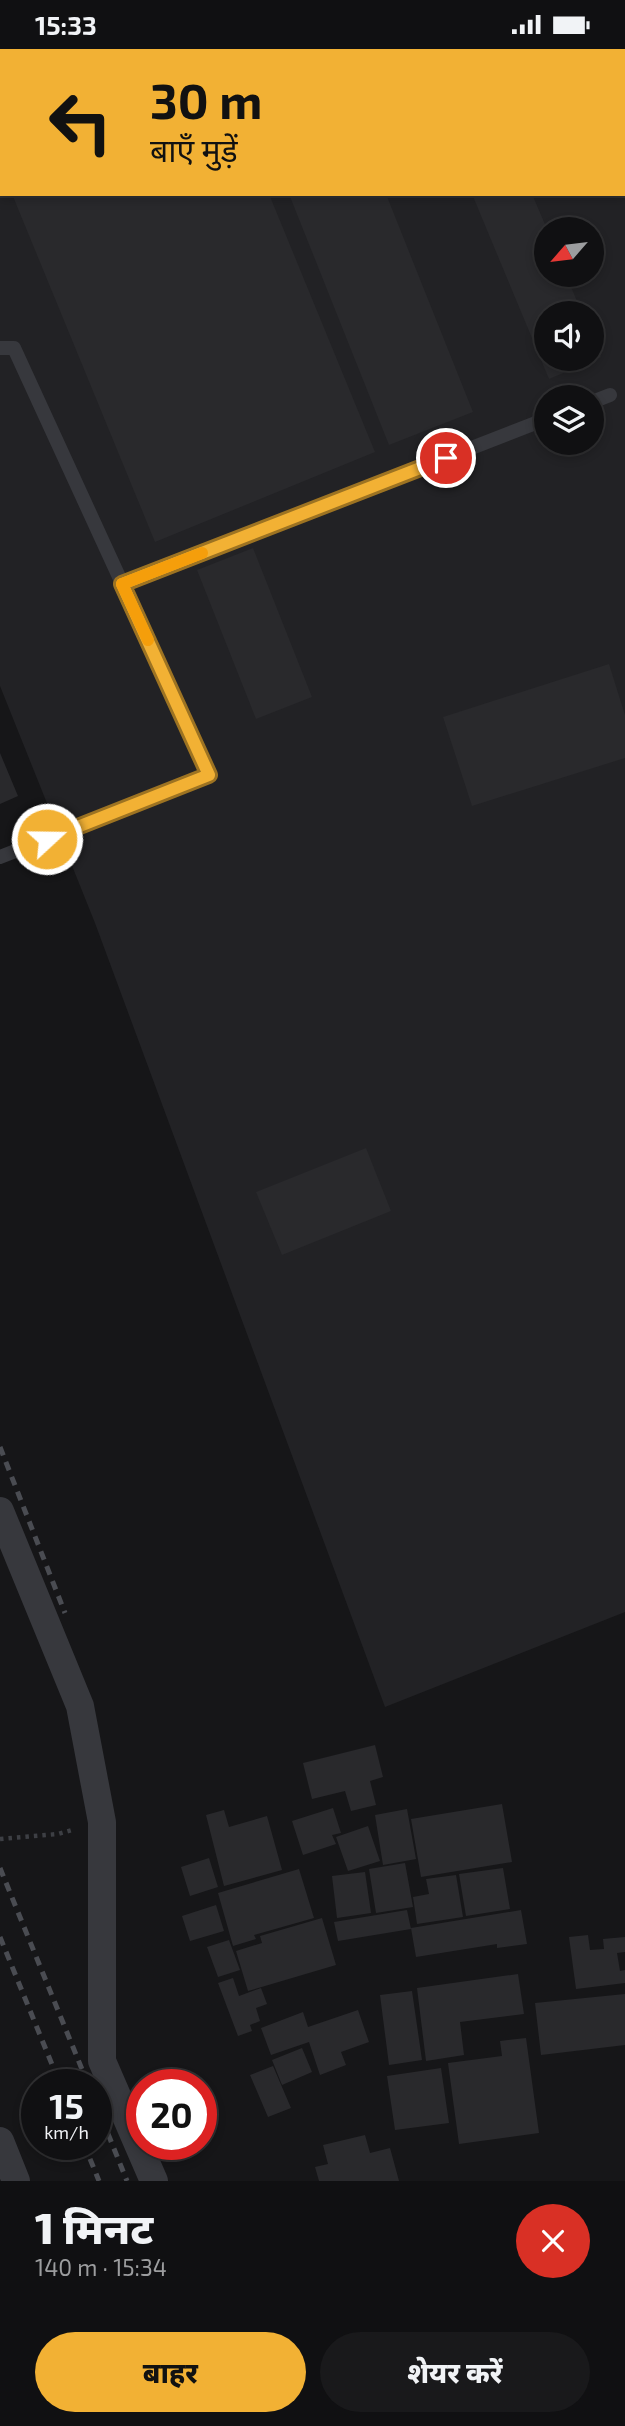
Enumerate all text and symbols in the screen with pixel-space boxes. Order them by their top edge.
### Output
text: 15:33 [35,9,97,40]
text: 30 m [150,70,262,129]
icon: left [35,77,126,168]
text: बाएँ मुड़ें [150,130,238,168]
north arrow [534,217,604,287]
map controls [534,217,604,455]
button: sound [534,301,604,371]
button: layers [534,385,604,455]
pin [416,428,476,488]
icon: arrive [427,439,465,477]
position arrow [10,802,84,876]
speed limit sign: 20 [126,2069,217,2160]
text: 15 [49,2084,84,2126]
text: km/h [44,2121,89,2143]
text: 1 मिनट [35,2202,153,2252]
button: close [516,2204,590,2278]
text: 140 m · 15:34 [35,2253,167,2281]
button: बाहर [35,2332,306,2412]
button: शेयर करें [320,2332,590,2412]

